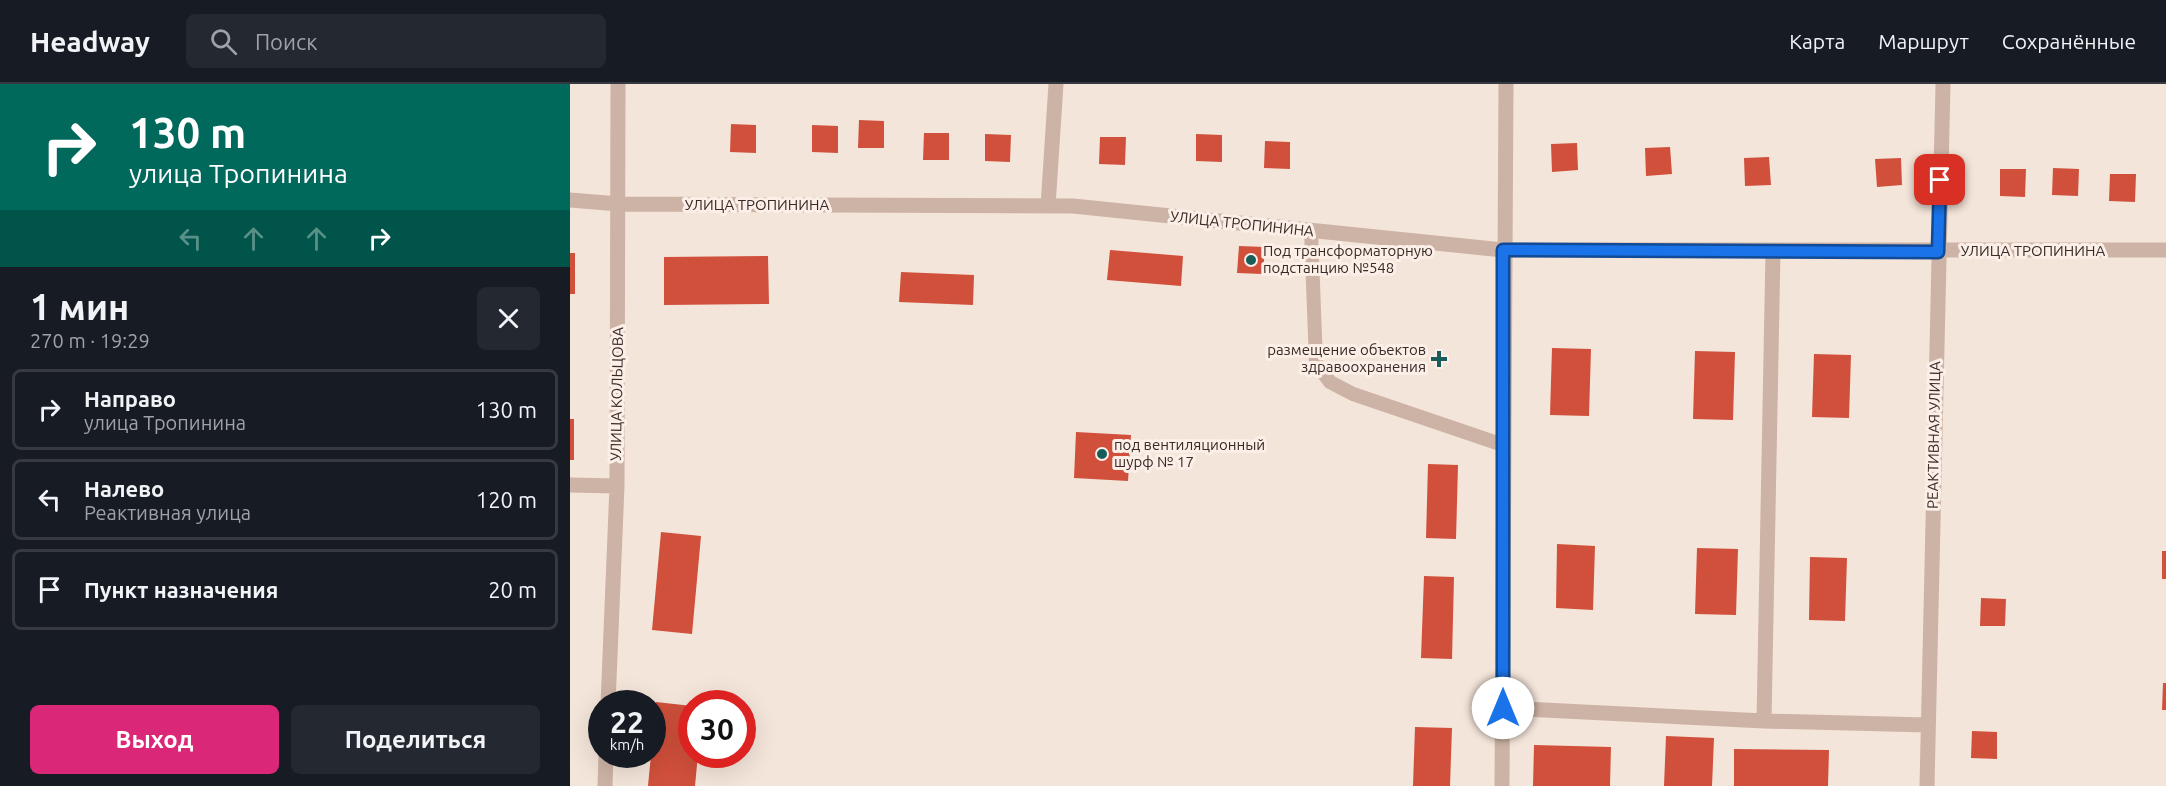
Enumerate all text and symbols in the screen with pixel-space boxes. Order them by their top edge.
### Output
search box [186,14,606,68]
icon: search [207,25,240,58]
text: Headway [30,26,150,57]
text: Поиск [255,29,318,54]
text: Карта [1789,29,1845,53]
text: Маршрут [1878,29,1969,53]
text: Сохранённые [2002,29,2136,53]
icon: right [30,108,108,186]
text: 130 m [129,109,246,156]
pin [1914,154,1965,205]
text: улица Тропинина [129,158,348,188]
icon: arrive [1923,163,1956,196]
street label: УЛИЦА ТРОПИНИНА [685,196,829,213]
street label: УЛИЦА ТРОПИНИНА [1169,208,1315,240]
icon: left [174,222,207,255]
icon: ahead [237,222,270,255]
icon: ahead [300,222,333,255]
icon: right [363,222,396,255]
place label: Под трансформаторную подстанцию №548 [1263,242,1433,276]
street label: УЛИЦА ТРОПИНИНА [1961,242,2105,259]
marker: Под трансформаторную подстанцию №548 [1244,253,1258,267]
text: 1 мин [30,286,129,327]
button: close [477,287,540,350]
street label: УЛИЦА КОЛЬЦОВА [607,327,626,461]
text: 270 m · 19:29 [30,329,150,352]
place label: размещение объектов здравоохранения [1267,341,1426,375]
marker: размещение объектов здравоохранения [1430,350,1448,368]
street label: РЕАКТИВНАЯ УЛИЦА [1924,361,1943,509]
text: Направо [84,386,176,411]
icon: right [33,393,66,426]
text: 130 m [476,397,537,422]
text: улица Тропинина [84,411,246,434]
place label: под вентиляционный шурф № 17 [1114,436,1265,470]
marker: под вентиляционный шурф № 17 [1095,447,1109,461]
text: Налево [84,476,164,501]
icon: left [33,483,66,516]
text: 120 m [476,487,537,512]
text: Реактивная улица [84,501,251,524]
icon: arrive [33,573,66,606]
text: Пункт назначения [84,577,278,602]
text: 20 m [488,577,537,602]
position arrow [1471,676,1535,740]
speed limit sign: 30 [678,690,756,768]
button: Выход [30,705,279,774]
button: Поделиться [291,705,540,774]
text: 22 [610,705,644,739]
text: km/h [610,736,644,753]

